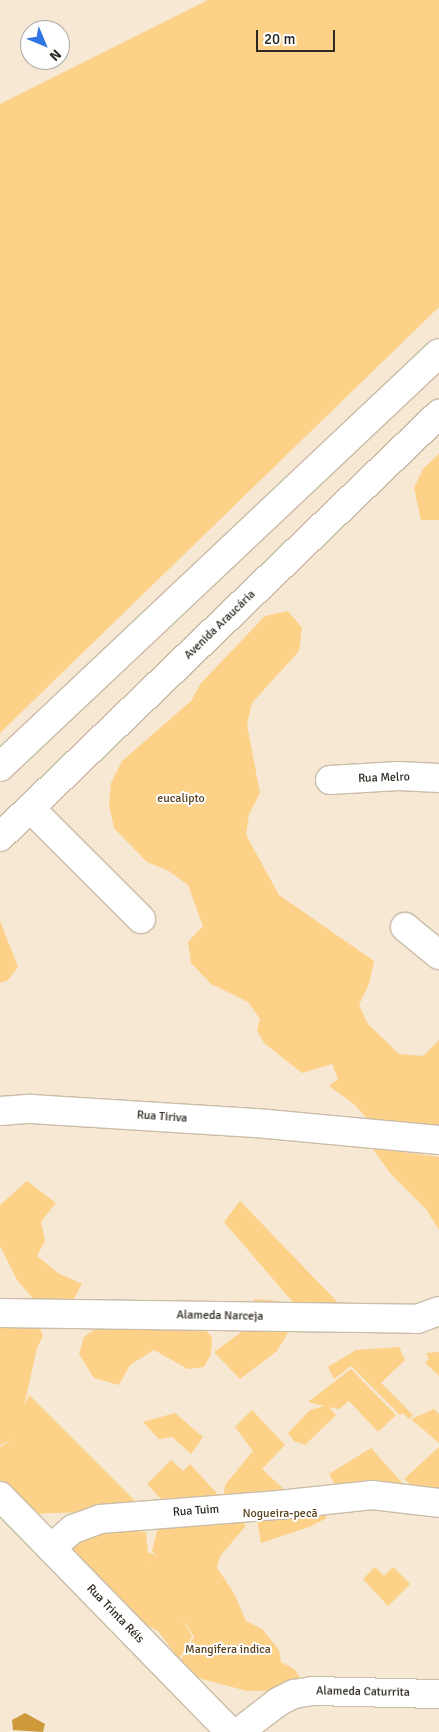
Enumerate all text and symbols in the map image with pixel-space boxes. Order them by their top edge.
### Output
north arrow [20,20,70,70]
scale bar [259,20,338,52]
text: 20 m [264,30,295,48]
text: N [46,46,65,65]
street label: Avenida Araucária [181,587,259,663]
street label: Rua Melro [358,770,410,786]
park label: eucalipto [157,792,205,806]
street label: Rua Tiriva [136,1108,188,1126]
street label: Alameda Narceja [176,1308,264,1324]
street label: Rua Tuim [172,1502,220,1520]
park label: Nogueira-pecã [242,1507,318,1521]
street label: Rua Trinta Réis [83,1581,147,1647]
park label: Mangifera indica [185,1643,271,1657]
street label: Alameda Caturrita [316,1684,410,1700]

